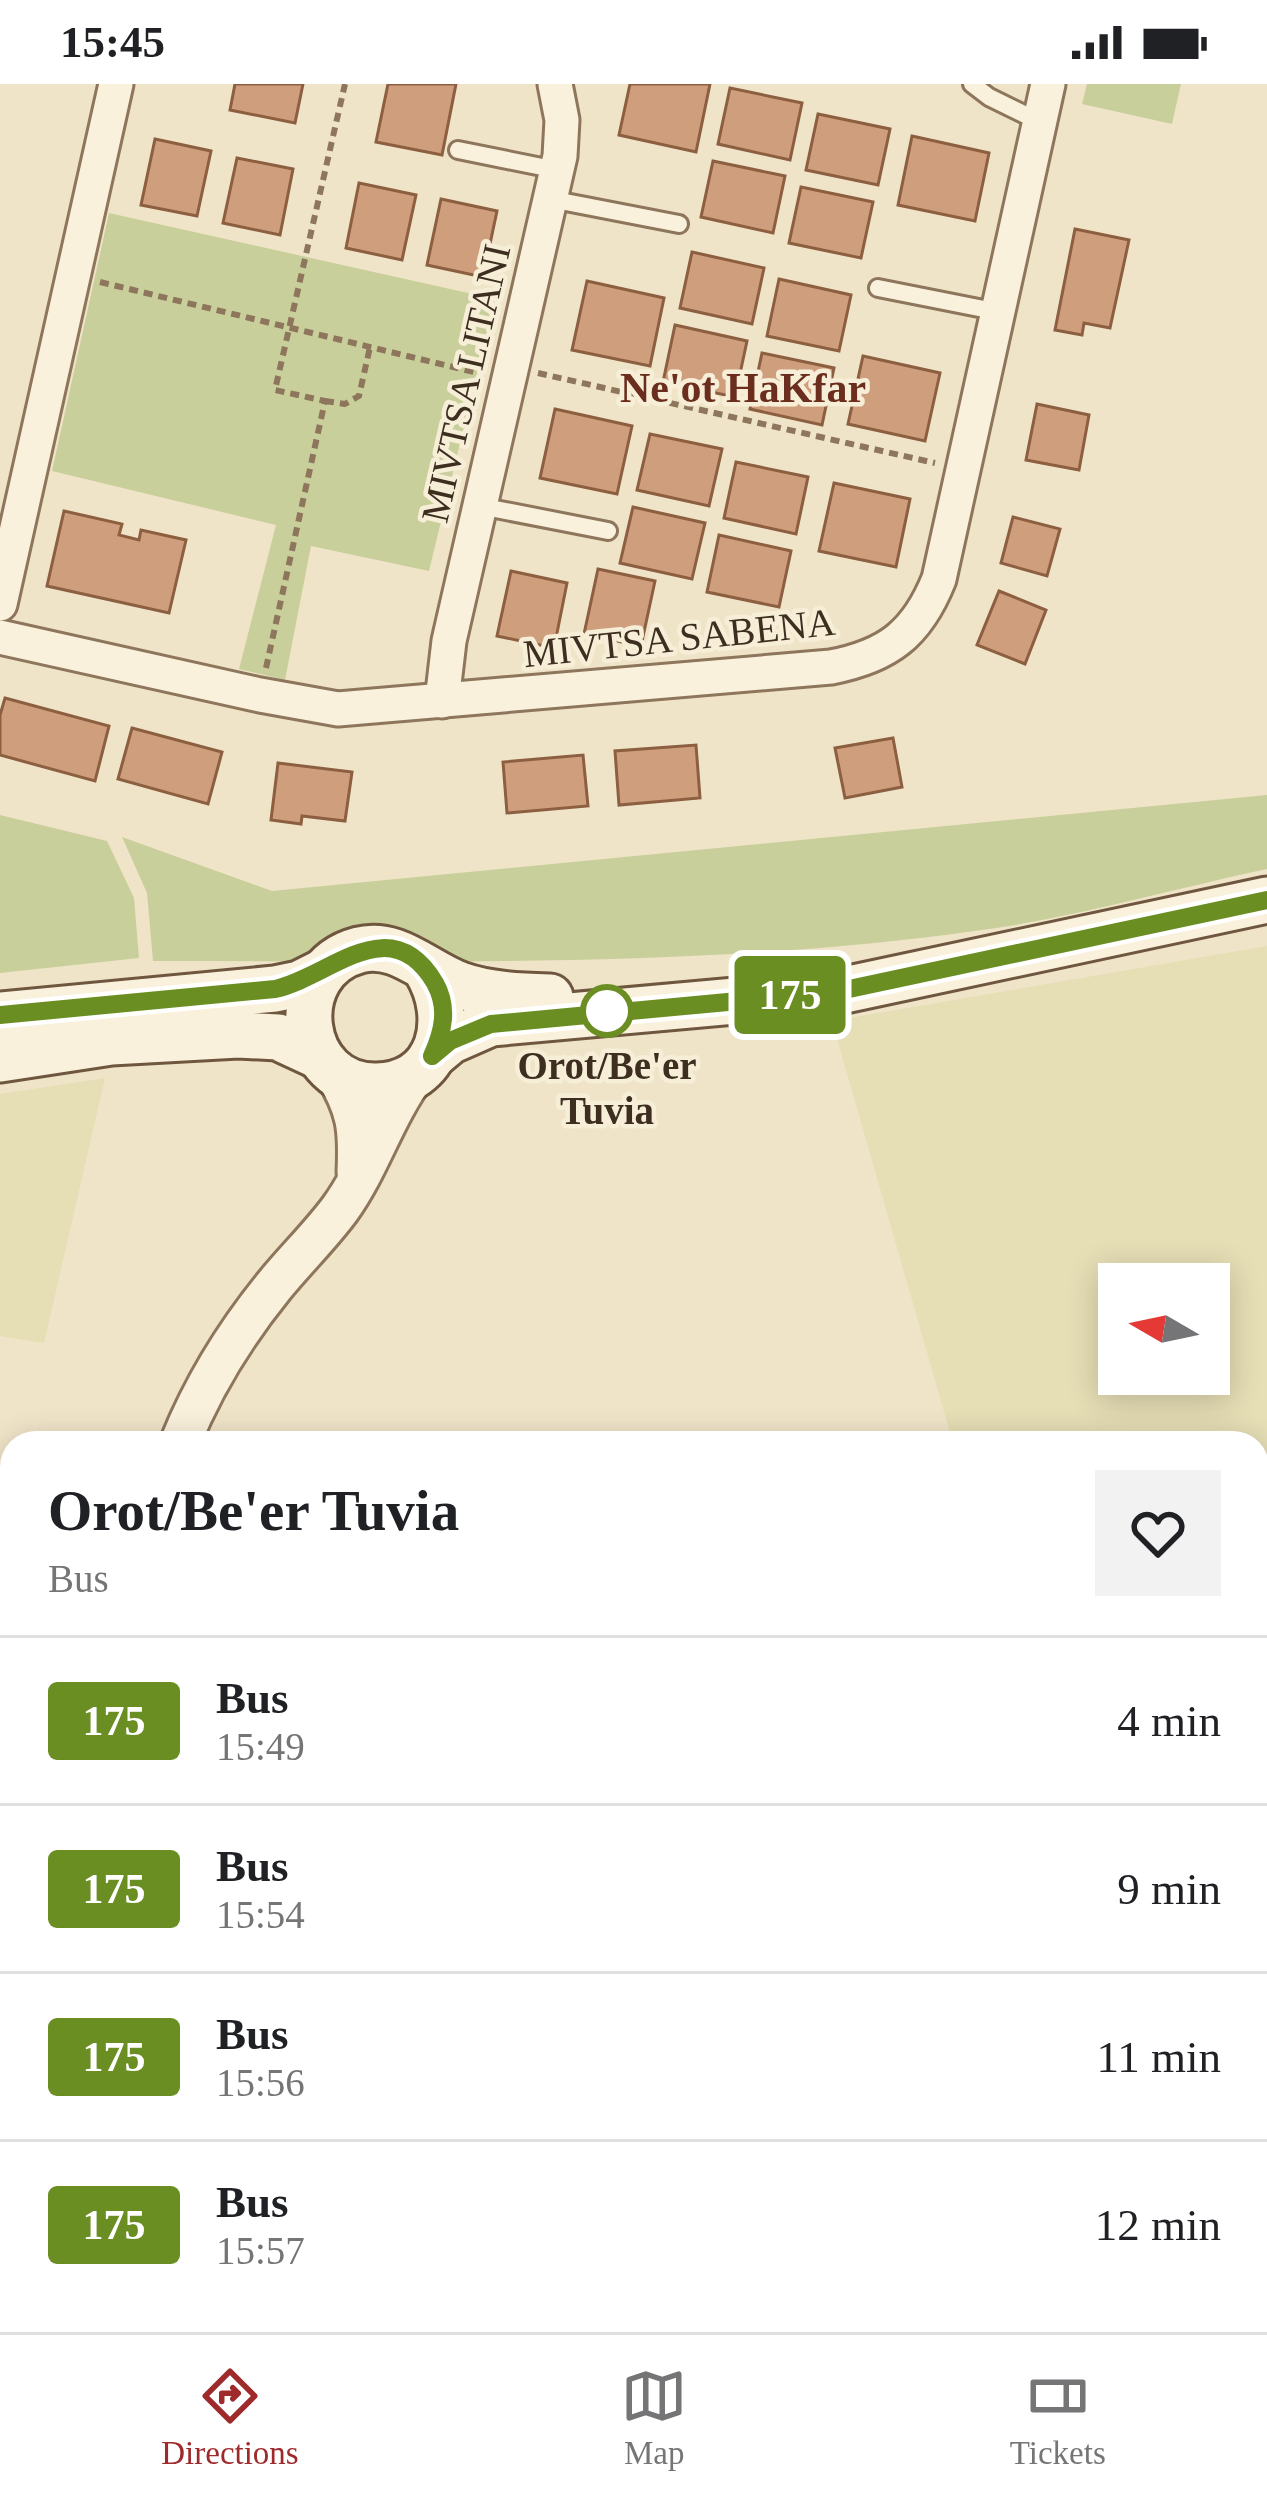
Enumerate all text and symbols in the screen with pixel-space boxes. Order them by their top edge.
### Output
text: 15:45 [60,17,165,67]
street label: MIVTSA LITANI [413,240,518,526]
district label: Ne'ot HaKfar [620,365,866,411]
street label: MIVTSA SABENA [521,600,837,675]
line badge: 175 [721,956,859,1034]
text: 175 [759,972,822,1018]
marker: Orot/Be'er Tuvia [582,986,632,1036]
place label: Orot/Be'er Tuvia [517,1044,697,1132]
north arrow [1098,1263,1230,1395]
map controls [1098,1263,1230,1395]
button: heart [1095,1470,1221,1596]
text: Orot/Be'er Tuvia [48,1479,459,1542]
text: Bus [48,1557,109,1600]
text: Bus [216,1673,289,1723]
text: 4 min [1117,1696,1221,1746]
text: 175 [83,1698,146,1744]
text: 15:49 [216,1725,305,1768]
text: Bus [216,1841,289,1891]
text: 9 min [1117,1864,1221,1914]
text: 175 [83,1866,146,1912]
text: 15:54 [216,1893,305,1936]
text: Bus [216,2009,289,2059]
text: 11 min [1096,2032,1221,2082]
text: 175 [83,2034,146,2080]
text: 15:56 [216,2061,305,2104]
text: Bus [216,2177,289,2227]
text: 12 min [1095,2200,1221,2250]
text: 175 [83,2202,146,2248]
text: 15:57 [216,2229,305,2272]
tab: Directions [161,2363,299,2472]
tab: Map [621,2363,687,2472]
tab: Tickets [1010,2363,1106,2472]

